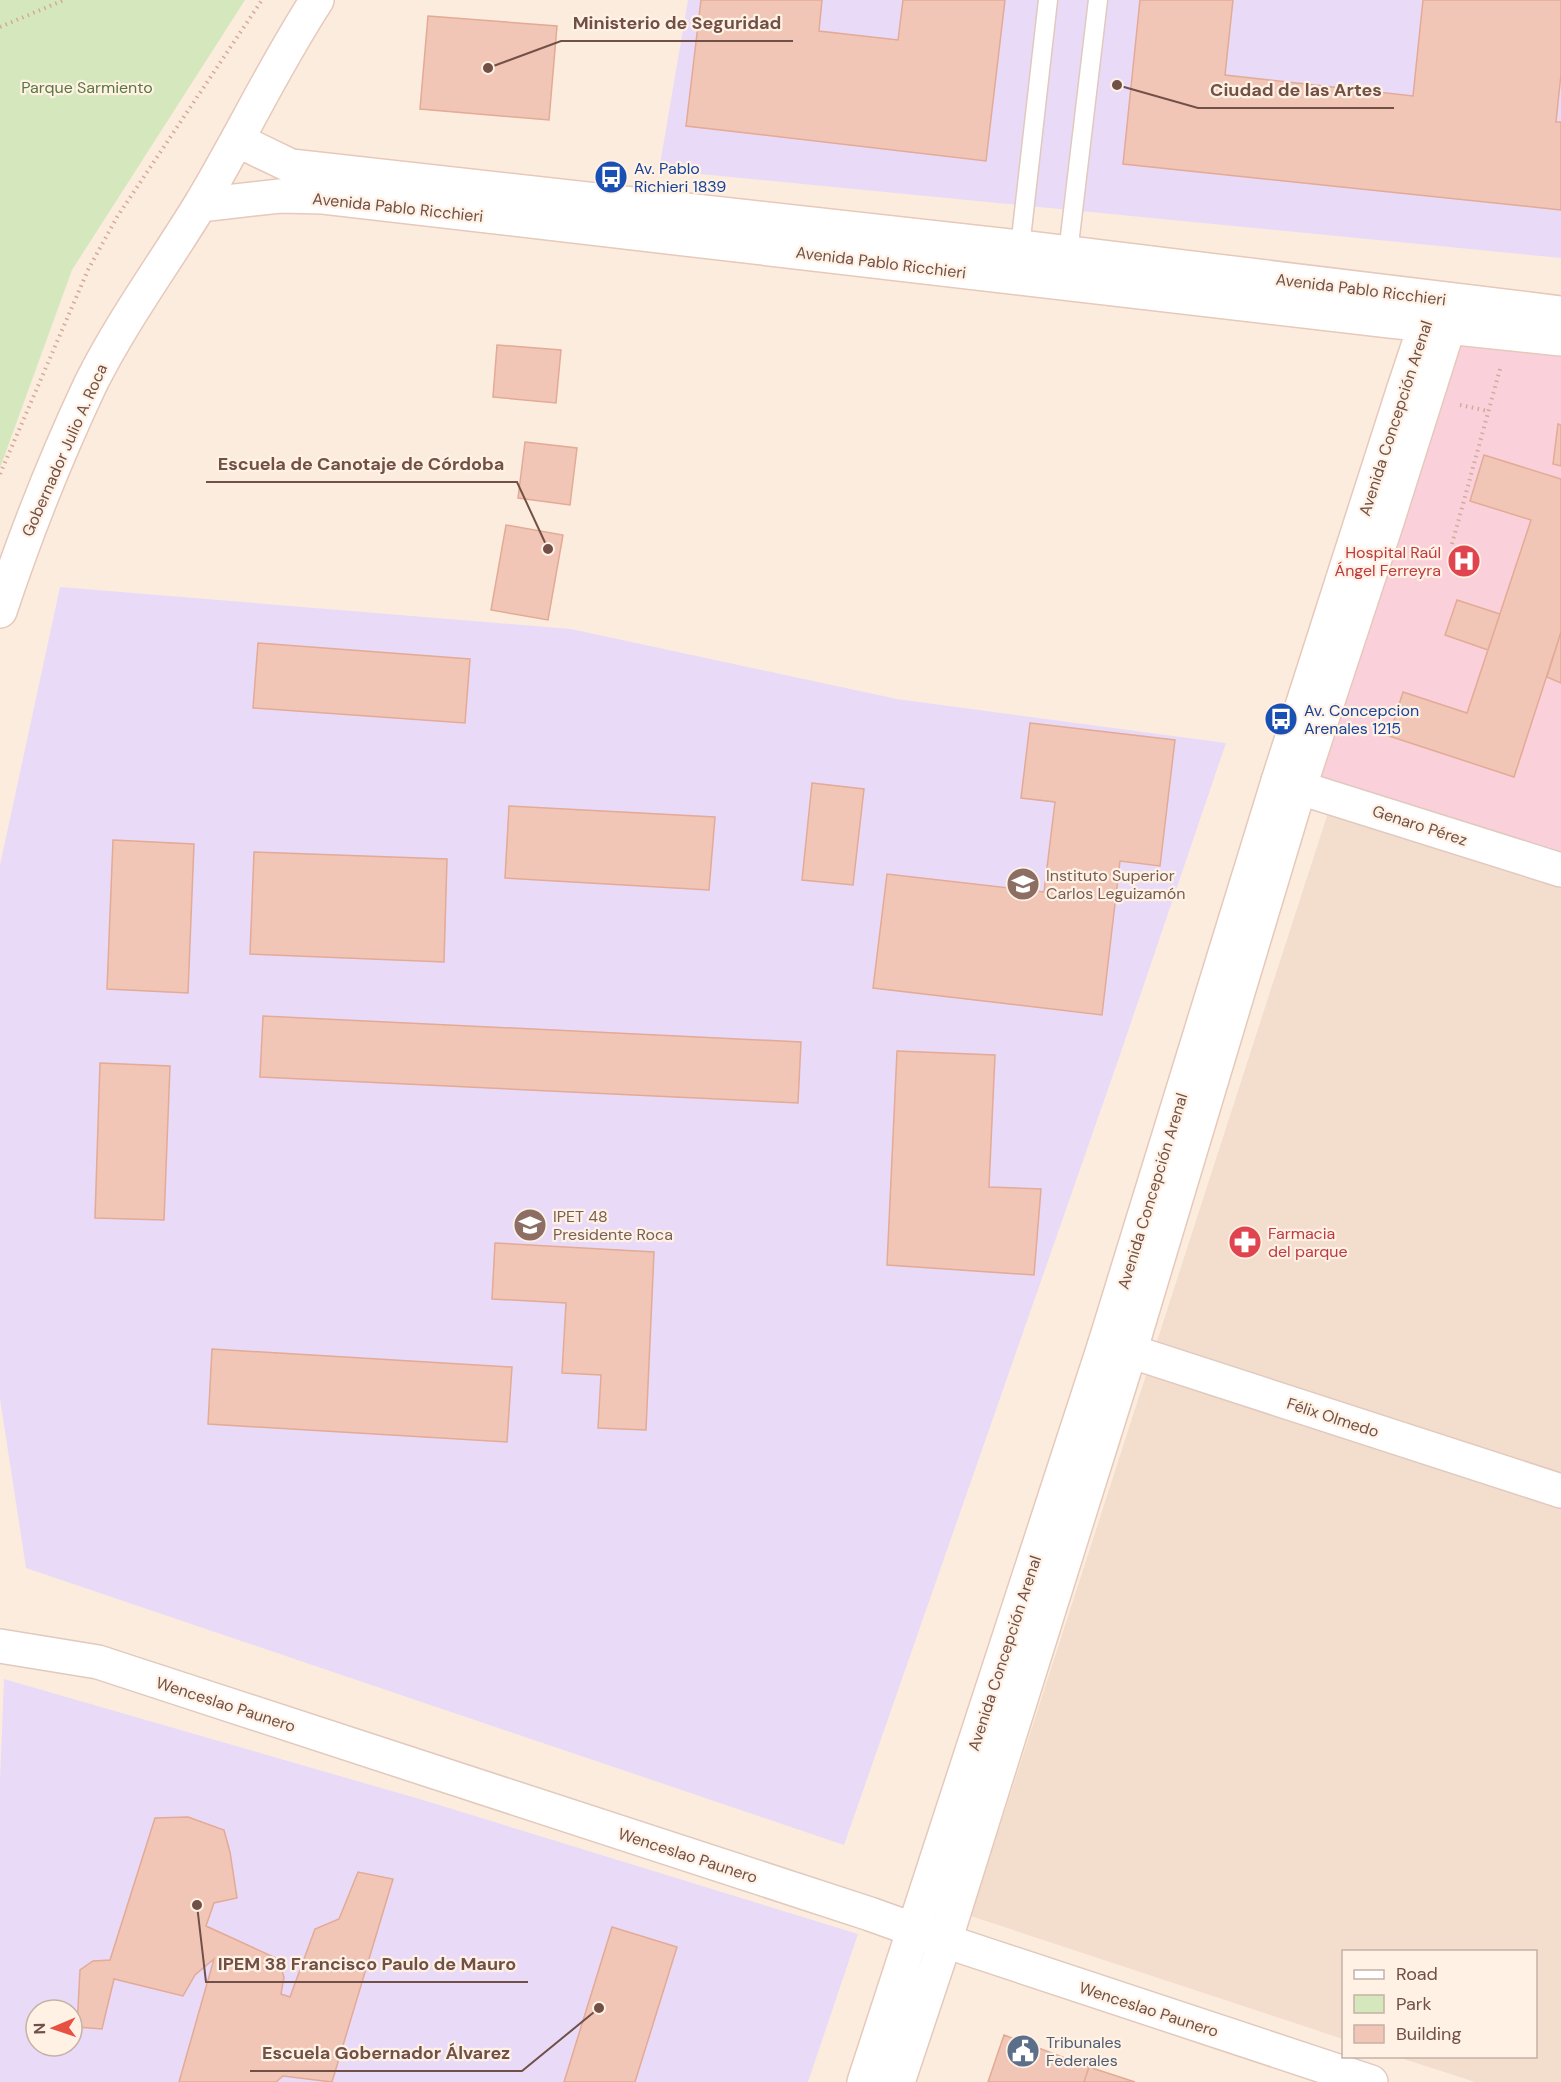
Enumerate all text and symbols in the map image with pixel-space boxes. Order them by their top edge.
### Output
callout: Ministerio de Seguridad [561,5,793,41]
text: Ministerio de Seguridad [573,11,781,35]
callout: Ciudad de las Artes [1198,72,1394,108]
park label: Parque Sarmiento [21,77,153,98]
text: Ciudad de las Artes [1210,78,1382,102]
place label: Av. Pablo Richieri 1839 [634,158,726,197]
bus stop icon: Av. Pablo Richieri 1839 [593,159,629,195]
street label: Avenida Pablo Ricchieri [312,188,484,227]
street label: Avenida Pablo Ricchieri [795,242,967,283]
street label: Avenida Pablo Ricchieri [1275,269,1447,310]
street label: Avenida Concepción Arenal [1354,318,1437,518]
street label: Gobernador Julio A. Roca [17,361,112,540]
callout: Escuela de Canotaje de Córdoba [206,446,517,482]
text: Escuela de Canotaje de Córdoba [218,452,504,476]
place label: Hospital Raúl Ángel Ferreyra [1335,542,1441,581]
hospital icon: Hospital Raúl Ángel Ferreyra [1446,543,1482,579]
place label: Av. Concepcion Arenales 1215 [1304,700,1419,739]
bus stop icon: Av. Concepcion Arenales 1215 [1263,701,1299,737]
street label: Genaro Pérez [1370,800,1470,851]
place label: Instituto Superior Carlos Leguizamón [1046,865,1185,904]
school or university icon: Instituto Superior Carlos Leguizamón [1005,866,1041,902]
street label: Avenida Concepción Arenal [1113,1091,1192,1292]
place label: IPET 48 Presidente Roca [553,1206,673,1245]
school or university icon: IPET 48 Presidente Roca [512,1207,548,1243]
place label: Farmacia del parque [1268,1223,1348,1262]
pharmacy icon: Farmacia del parque [1227,1224,1263,1260]
street label: Félix Olmedo [1284,1393,1382,1442]
street label: Avenida Concepción Arenal [963,1553,1046,1753]
street label: Wenceslao Paunero [153,1672,298,1737]
street label: Wenceslao Paunero [615,1823,760,1888]
callout: IPEM 38 Francisco Paulo de Mauro [206,1946,528,1982]
legend [1342,1950,1537,2058]
text: IPEM 38 Francisco Paulo de Mauro [218,1952,516,1976]
text: Road [1396,1962,1438,1986]
street label: Wenceslao Paunero [1076,1977,1221,2042]
text: Park [1396,1992,1432,2016]
north arrow [24,1998,84,2058]
text: N [29,2022,50,2035]
text: Building [1396,2022,1461,2046]
place label: Tribunales Federales [1046,2032,1122,2071]
public building icon: Tribunales Federales [1005,2033,1041,2069]
callout: Escuela Gobernador Álvarez [250,2035,522,2071]
text: Escuela Gobernador Álvarez [262,2041,510,2065]

